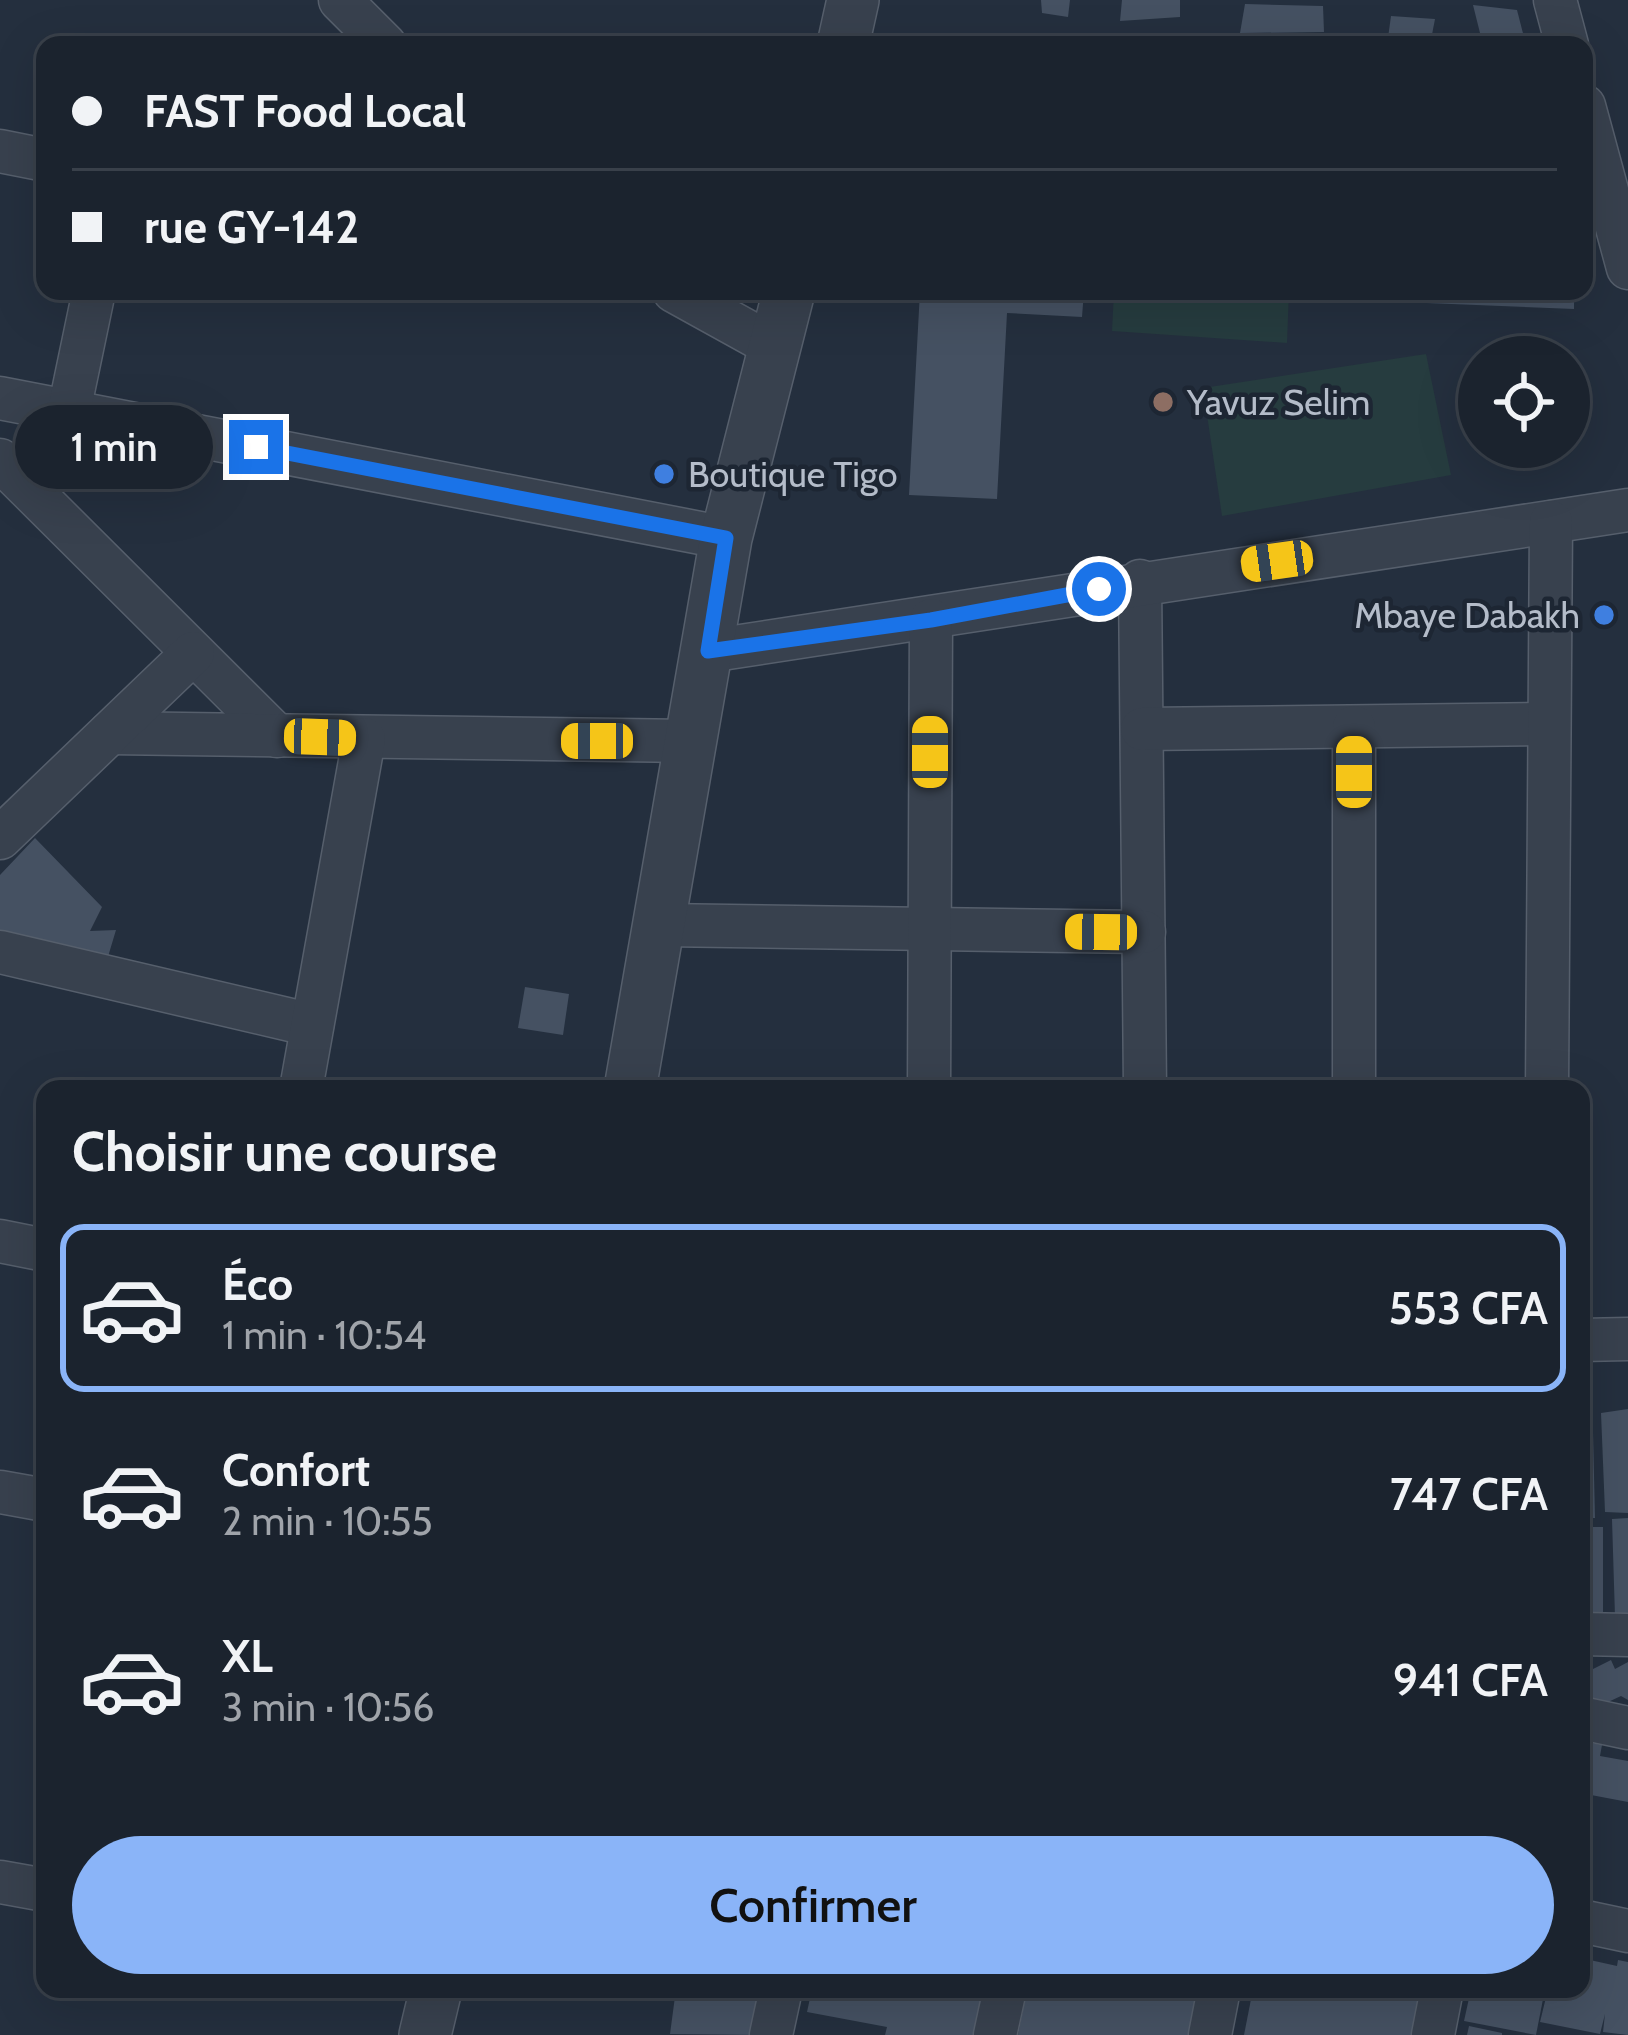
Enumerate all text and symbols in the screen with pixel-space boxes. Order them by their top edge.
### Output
text: FAST Food Local [144,84,466,138]
text: rue GY-142 [144,200,359,254]
map controls [1458,336,1590,468]
button: locate [1458,336,1590,468]
place label: Yavuz Selim [1186,380,1370,424]
marker: Yavuz Selim [1150,389,1176,415]
callout: 1 min [16,405,214,489]
route end [229,420,283,474]
text: 1 min [70,423,158,471]
place label: Boutique Tigo [688,452,898,496]
marker: Boutique Tigo [651,461,677,487]
car [1239,538,1315,584]
route start [1072,562,1126,616]
place label: Mbaye Dabakh [1354,593,1580,637]
marker: Mbaye Dabakh [1591,602,1617,628]
car [912,716,948,788]
car [283,718,357,756]
car [561,723,633,759]
car [1336,736,1372,808]
car [1065,913,1137,951]
text: Choisir une course [72,1119,497,1185]
icon: car [78,1254,186,1362]
text: Éco [222,1257,293,1311]
text: 553 CFA [1388,1281,1548,1335]
text: 1 min · 10:54 [222,1311,426,1359]
icon: car [78,1440,186,1548]
text: Confort [222,1443,370,1497]
text: 747 CFA [1390,1467,1548,1521]
text: 2 min · 10:55 [222,1497,433,1545]
icon: car [78,1626,186,1734]
text: XL [222,1629,273,1683]
text: 941 CFA [1393,1653,1548,1707]
text: 3 min · 10:56 [222,1683,434,1731]
button: Confirmer [72,1836,1554,1974]

